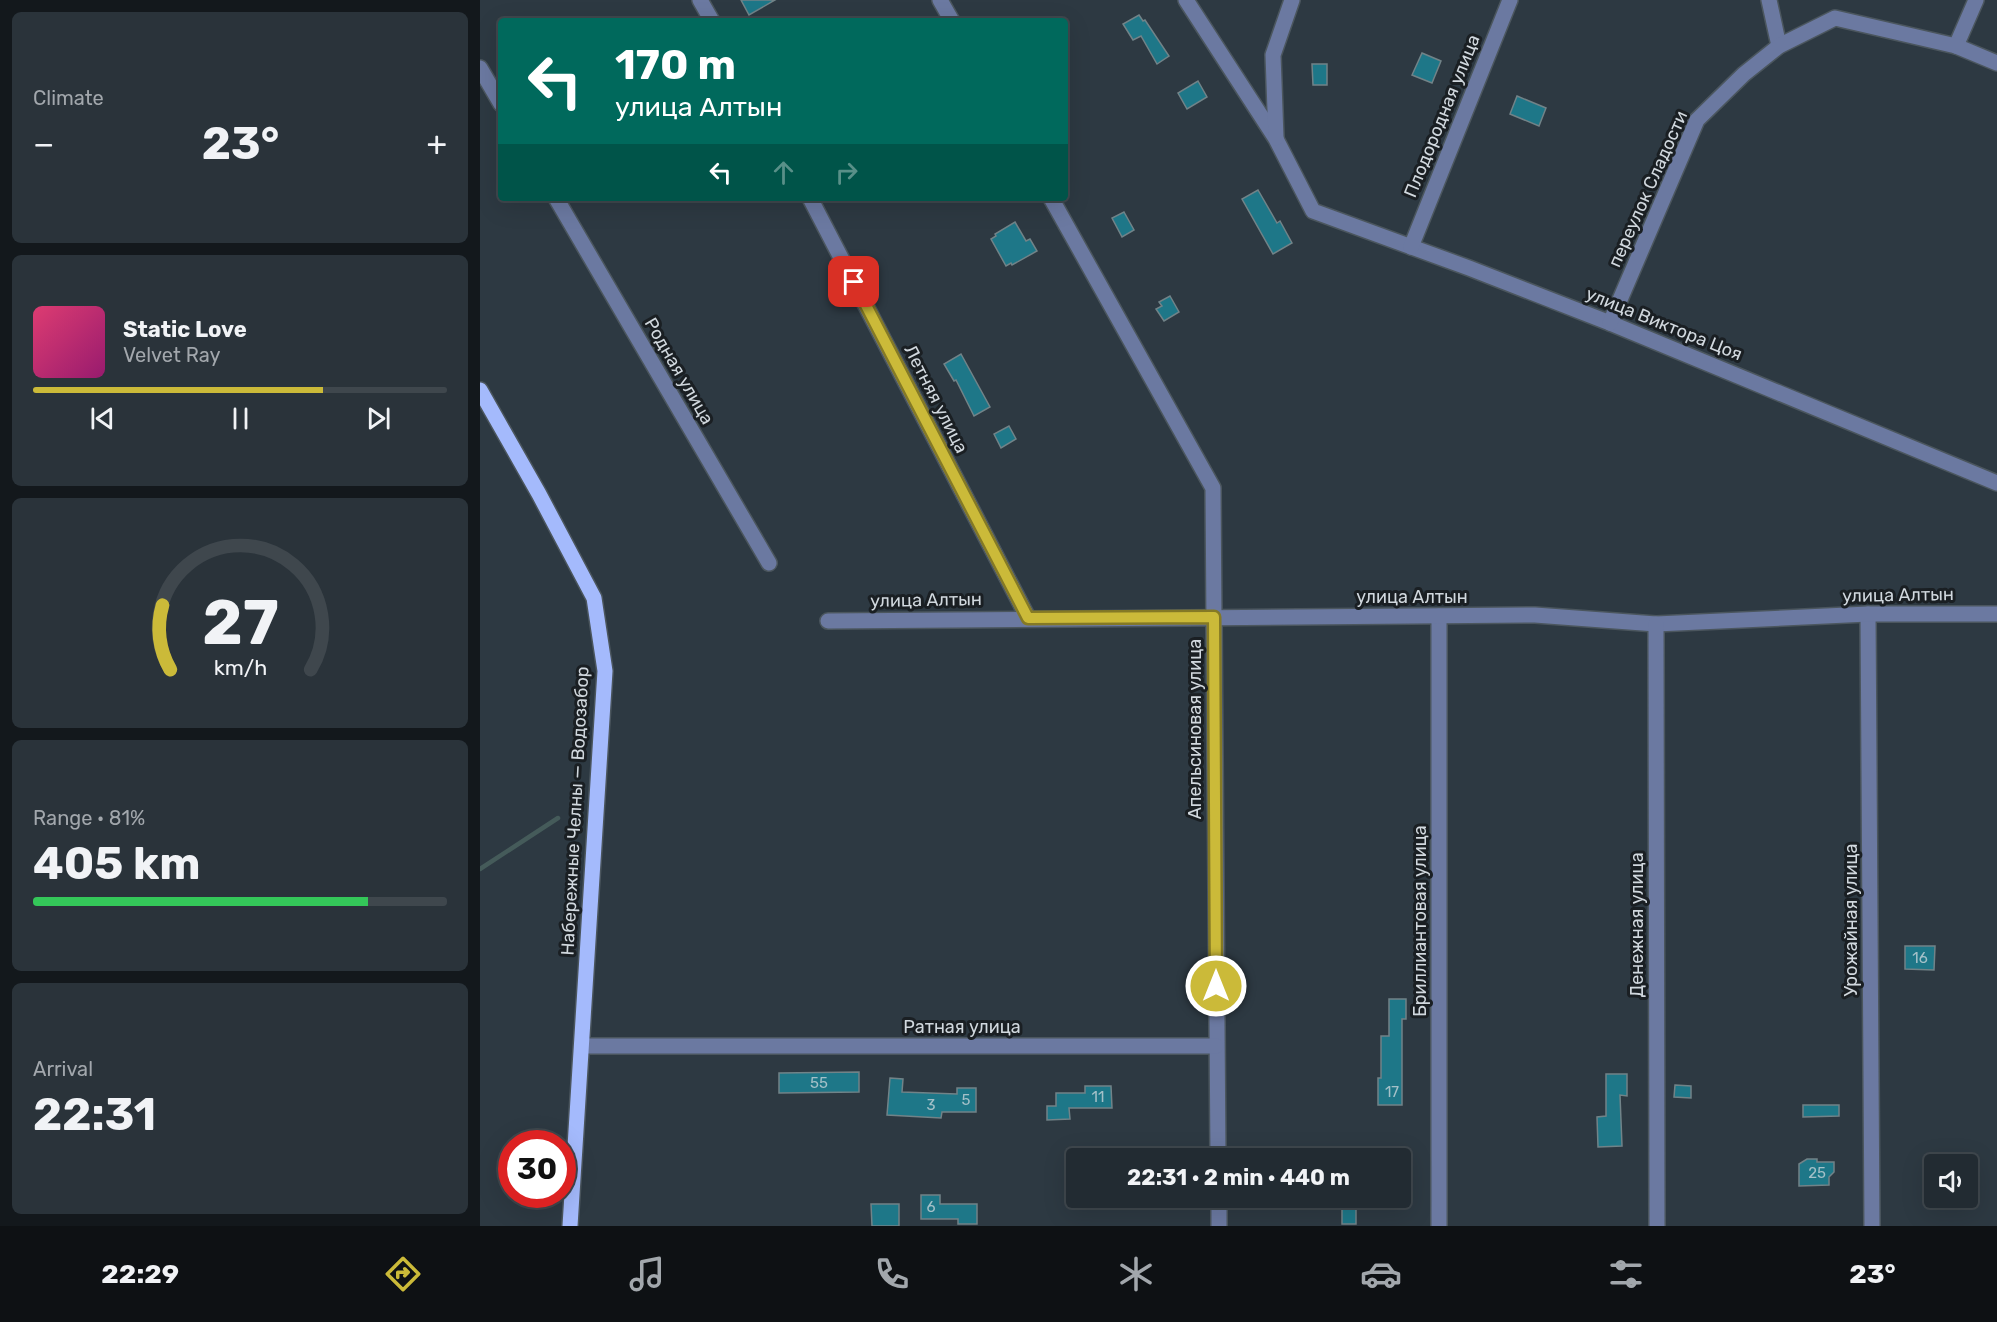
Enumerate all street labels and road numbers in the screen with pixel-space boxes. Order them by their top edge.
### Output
street label: Плодородная улица [1399,31,1485,201]
street label: переулок Сладости [1604,107,1692,271]
street label: улица Виктора Цоя [1583,283,1745,365]
street label: Родная улица [640,314,718,428]
street label: Летняя улица [899,341,973,457]
street label: улица Алтын [1842,583,1954,607]
street label: улица Алтын [1356,586,1468,608]
street label: улица Алтын [870,588,982,612]
street label: Апельсиновая улица [1184,639,1206,819]
street label: Набережные Челны — Водозабор [556,666,594,956]
street label: Бриллиантовая улица [1409,825,1431,1017]
street label: Урожайная улица [1840,843,1862,997]
street label: Денежная улица [1626,852,1648,998]
street label: Ратная улица [903,1016,1021,1038]

